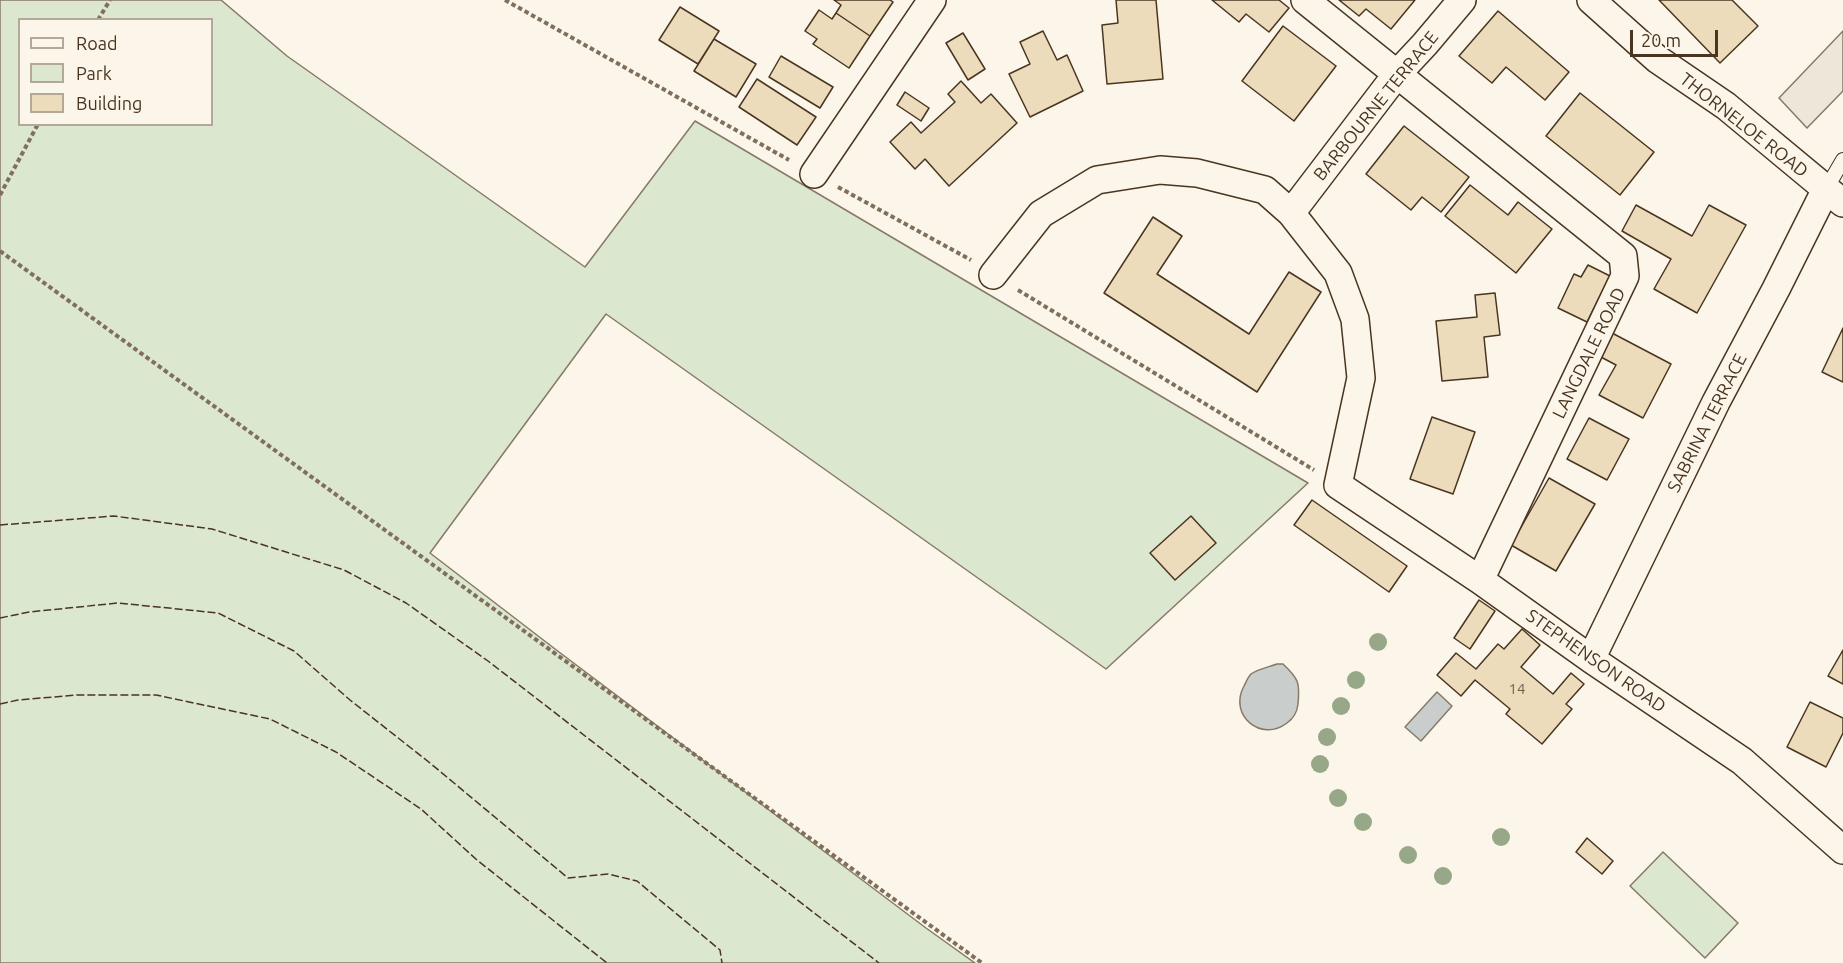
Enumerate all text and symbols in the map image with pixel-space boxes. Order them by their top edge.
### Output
legend [18,18,213,126]
scale bar [1633,18,1722,56]
street label: BARBOURNE TERRACE [1309,27,1443,185]
text: 20 m [1641,30,1681,50]
text: Road [76,33,118,53]
text: Park [76,63,112,83]
street label: THORNELOE ROAD [1676,68,1812,182]
text: Building [76,93,142,113]
street label: LANGDALE ROAD [1548,284,1630,422]
street label: SABRINA TERRACE [1663,350,1751,496]
street label: STEPHENSON ROAD [1522,605,1670,717]
house number: 14 [1509,680,1525,698]

